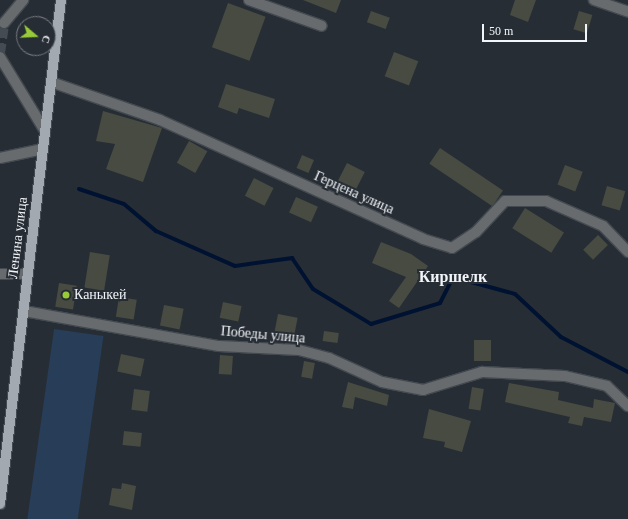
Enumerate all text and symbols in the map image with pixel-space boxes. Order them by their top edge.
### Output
north arrow [16,16,56,56]
scale bar [484,16,589,42]
text: 50 m [489,24,513,38]
text: С [39,34,53,45]
street label: Герцена улица [311,168,397,218]
street label: Ленина улица [5,196,31,280]
district label: Киршелк [419,267,487,287]
place label: Каныкей [74,287,126,303]
marker: Каныкей [61,290,71,300]
street label: Победы улица [220,323,306,347]

